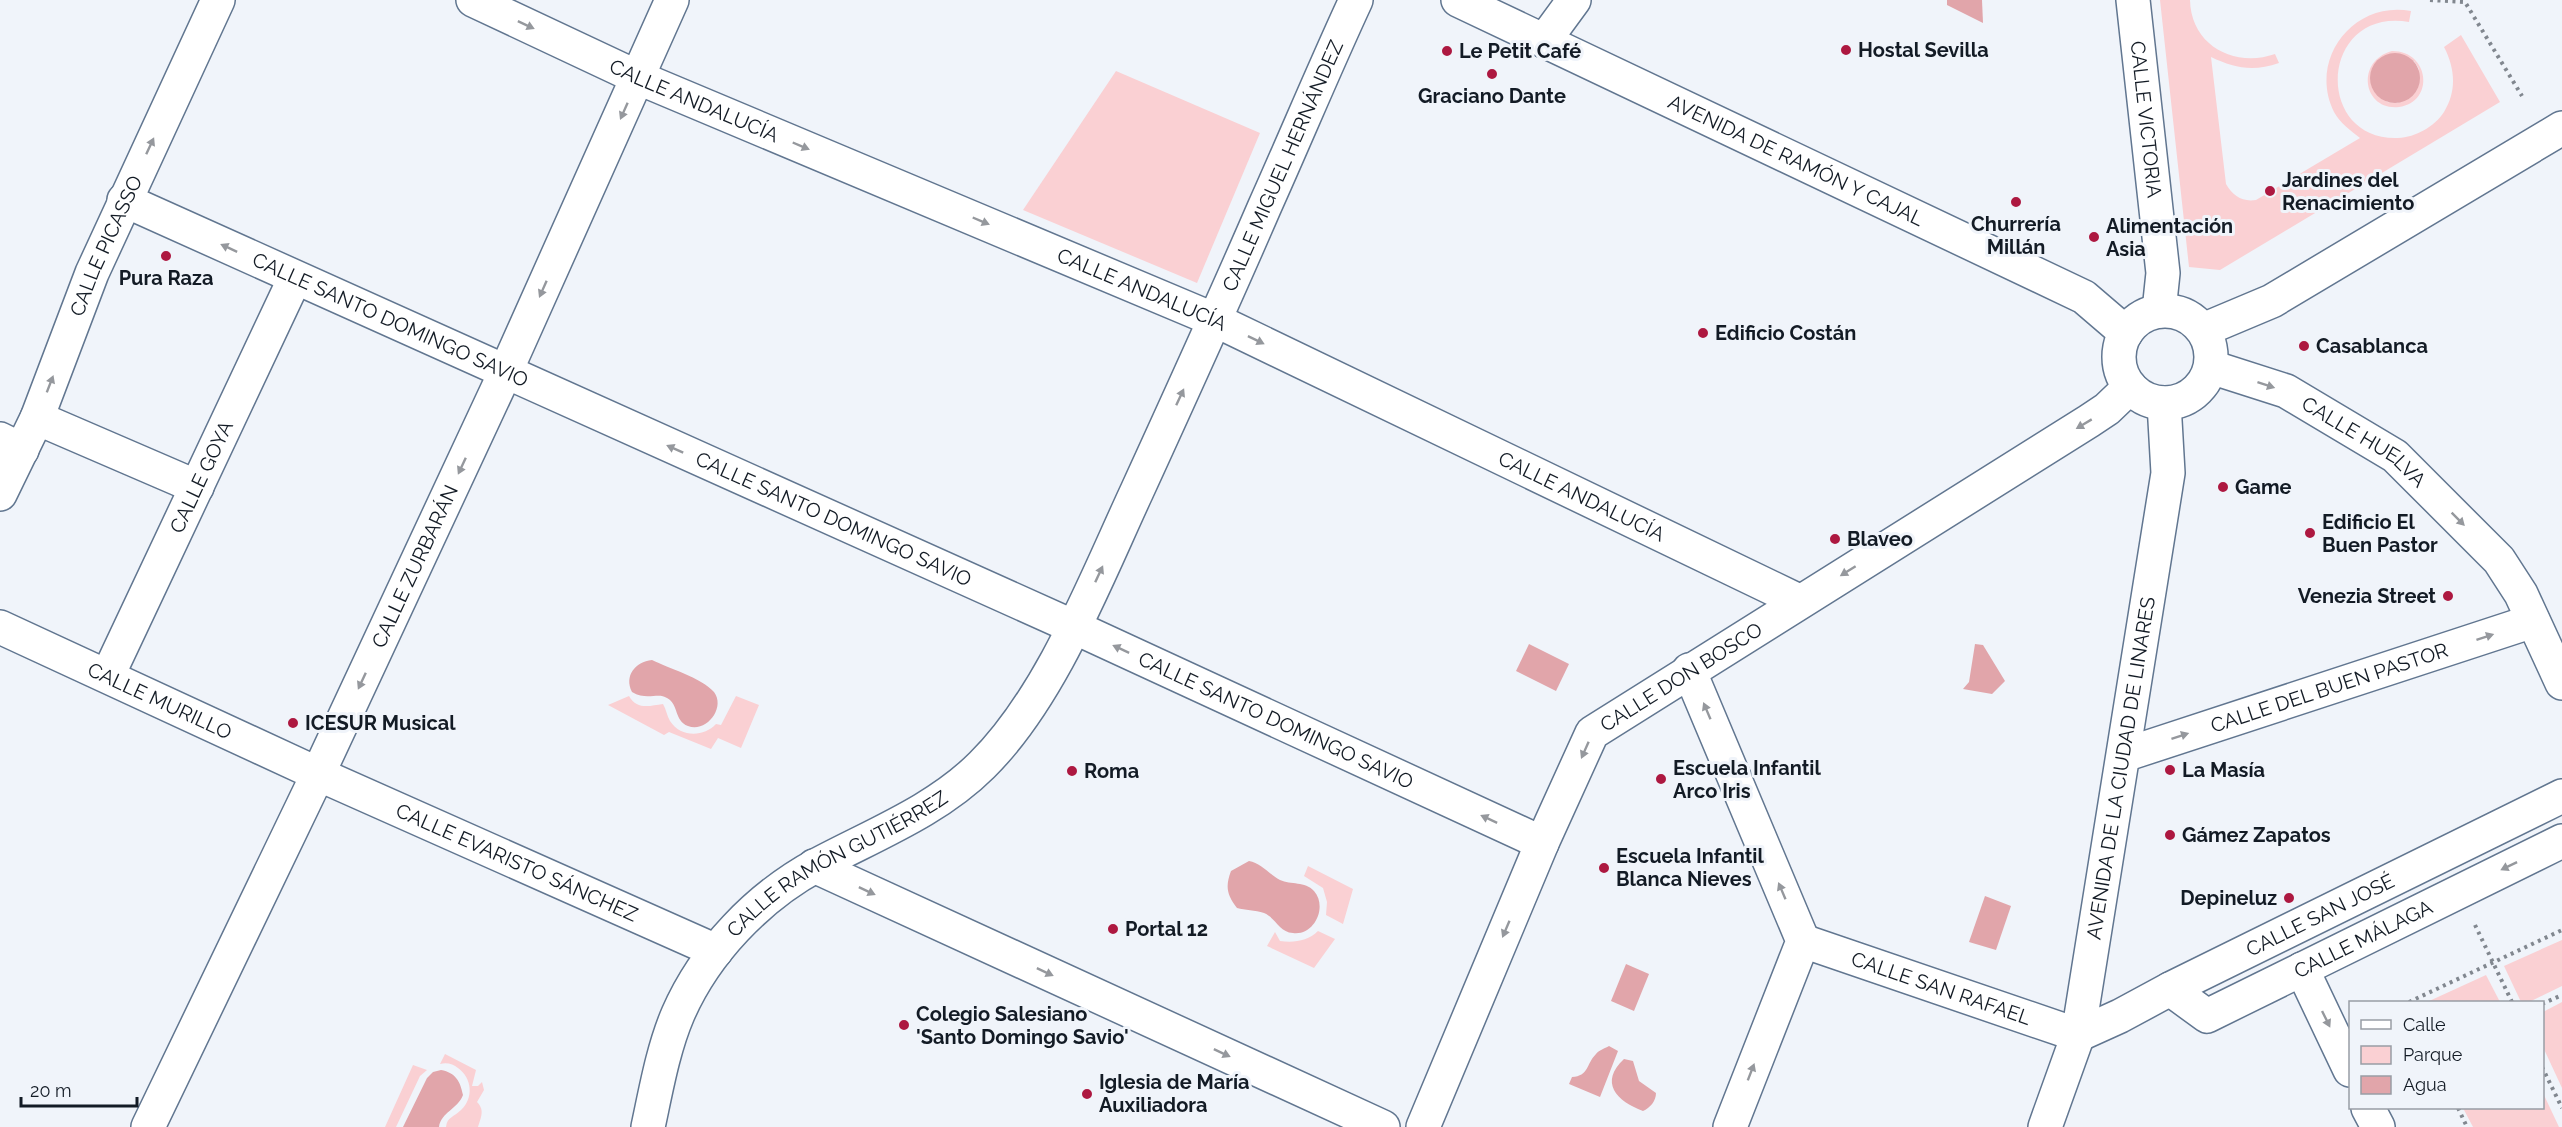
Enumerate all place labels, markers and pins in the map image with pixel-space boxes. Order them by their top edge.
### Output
place label: Hostal Sevilla [1858,38,1989,62]
place label: Le Petit Café [1459,39,1581,63]
marker: Hostal Sevilla [1839,43,1853,57]
marker: Le Petit Café [1440,44,1454,58]
marker: Graciano Dante [1485,67,1499,81]
place label: Graciano Dante [1418,84,1566,108]
place label: Jardines del Renacimiento [2282,168,2414,215]
marker: Jardines del Renacimiento [2263,184,2277,198]
marker: Churrería Millán [2009,195,2023,209]
place label: Churrería Millán [1971,212,2061,259]
place label: Alimentación Asia [2106,214,2233,261]
marker: Alimentación Asia [2087,230,2101,244]
marker: Pura Raza [159,249,173,263]
place label: Pura Raza [119,266,213,290]
place label: Edificio Costán [1715,321,1856,345]
marker: Edificio Costán [1696,326,1710,340]
place label: Casablanca [2316,334,2428,358]
marker: Casablanca [2297,339,2311,353]
place label: Game [2235,475,2292,499]
marker: Game [2216,480,2230,494]
place label: Edificio El Buen Pastor [2322,510,2438,557]
marker: Edificio El Buen Pastor [2303,526,2317,540]
place label: Blaveo [1847,527,1913,551]
marker: Blaveo [1828,532,1842,546]
place label: Venezia Street [2298,584,2436,608]
marker: Venezia Street [2441,589,2455,603]
place label: ICESUR Musical [305,711,456,735]
marker: ICESUR Musical [286,716,300,730]
place label: Escuela Infantil Arco Iris [1673,756,1821,803]
place label: La Masía [2182,758,2265,782]
place label: Roma [1084,759,1139,783]
marker: La Masía [2163,763,2177,777]
marker: Roma [1065,764,1079,778]
marker: Escuela Infantil Arco Iris [1654,772,1668,786]
place label: Gámez Zapatos [2182,823,2331,847]
marker: Gámez Zapatos [2163,828,2177,842]
place label: Escuela Infantil Blanca Nieves [1616,844,1764,891]
marker: Escuela Infantil Blanca Nieves [1597,861,1611,875]
place label: Depineluz [2180,886,2277,910]
marker: Depineluz [2282,891,2296,905]
place label: Portal 12 [1125,917,1208,941]
marker: Portal 12 [1106,922,1120,936]
place label: Colegio Salesiano 'Santo Domingo Savio' [916,1002,1129,1049]
marker: Colegio Salesiano 'Santo Domingo Savio' [897,1018,911,1032]
place label: Iglesia de María Auxiliadora [1099,1070,1249,1117]
marker: Iglesia de María Auxiliadora [1080,1087,1094,1101]

